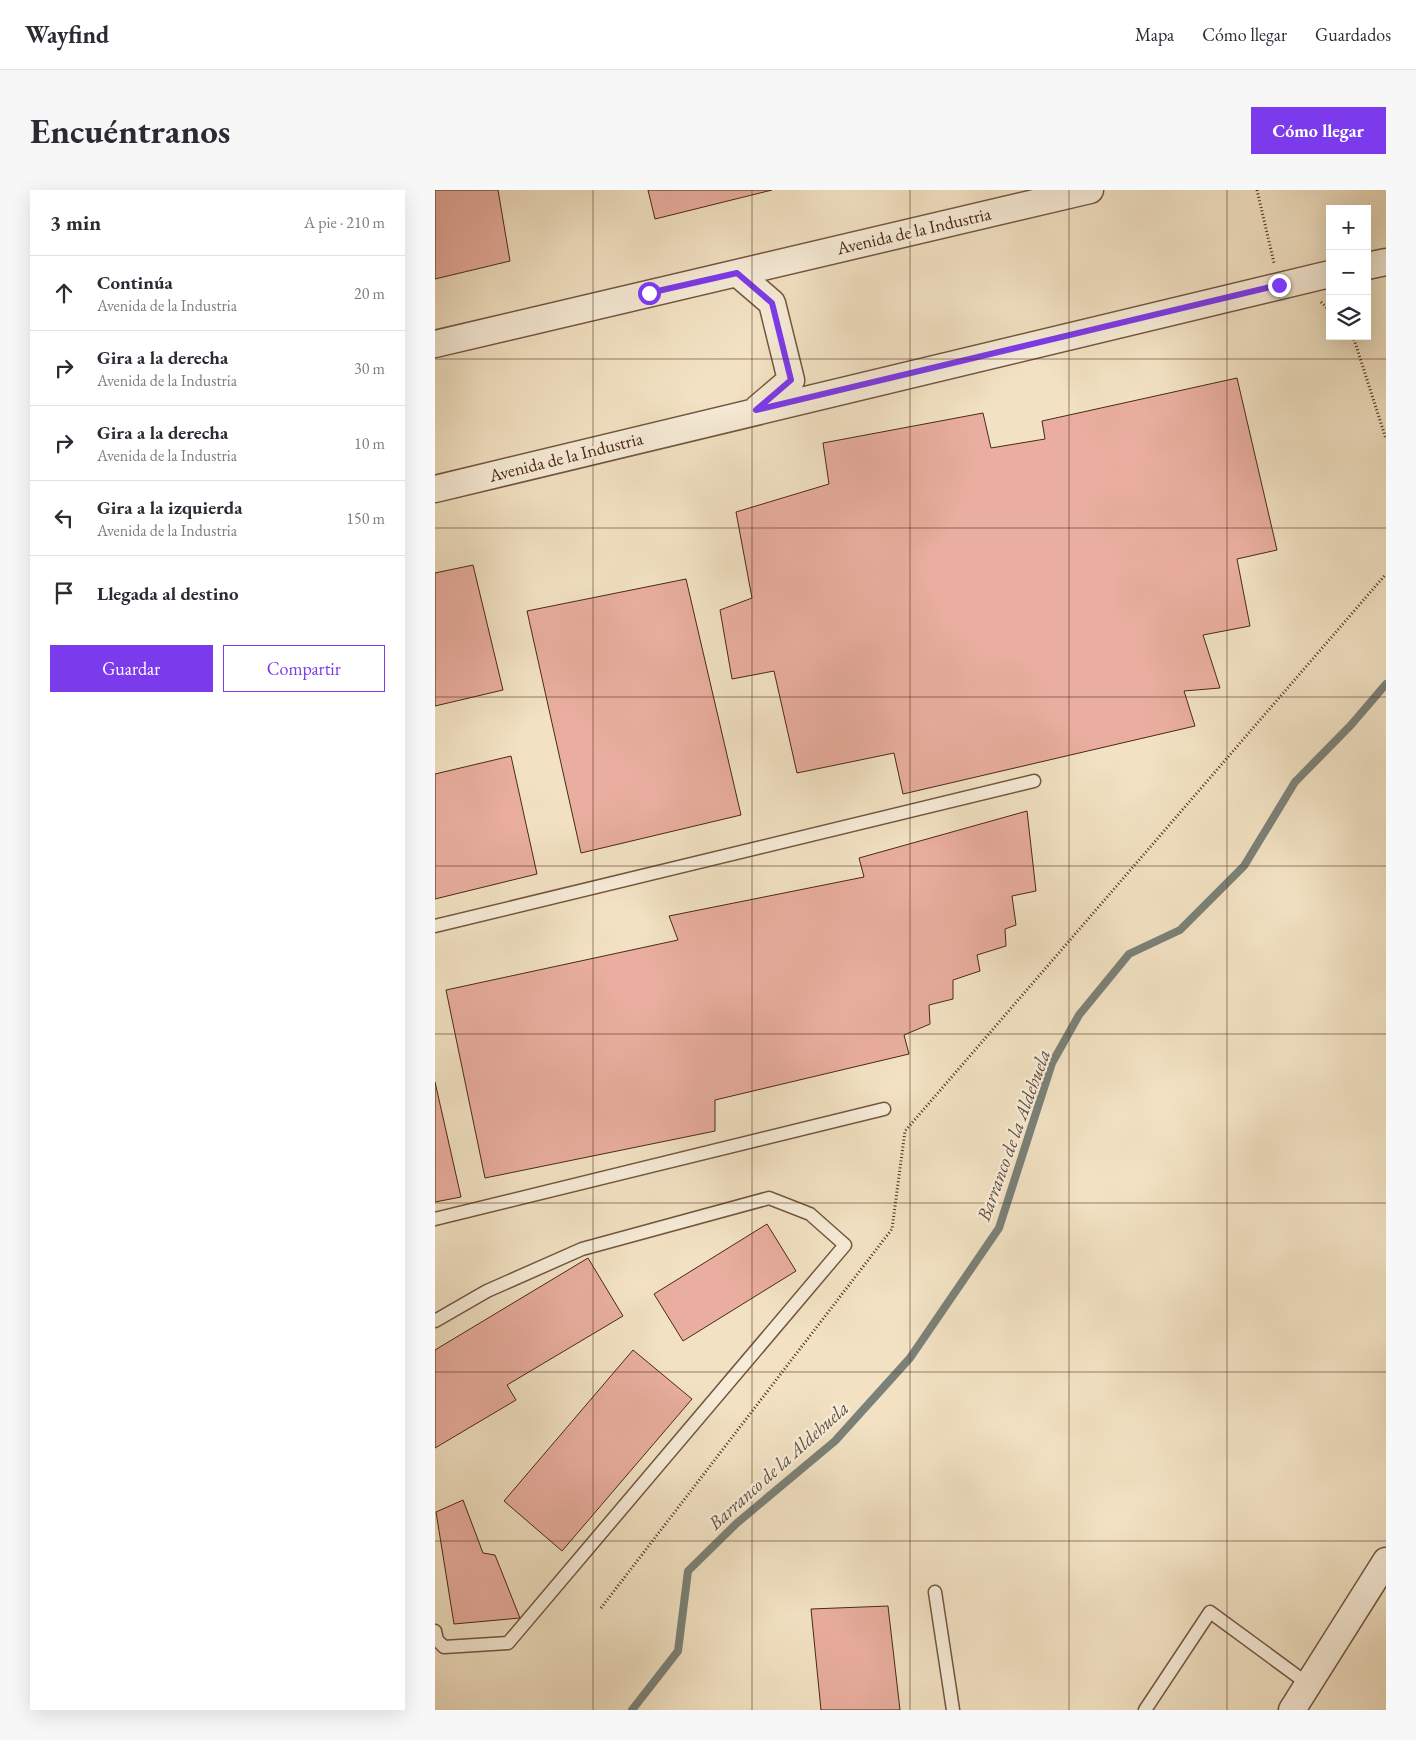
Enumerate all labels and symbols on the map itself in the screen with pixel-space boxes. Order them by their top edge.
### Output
street label: Avenida de la Industria [834,201,994,260]
route end [1268,274,1291,297]
route start [638,282,661,305]
street label: Avenida de la Industria [486,426,646,487]
water label: Barranco de la Aldehuela [970,1046,1056,1225]
water label: Barranco de la Aldehuela [702,1396,854,1536]

